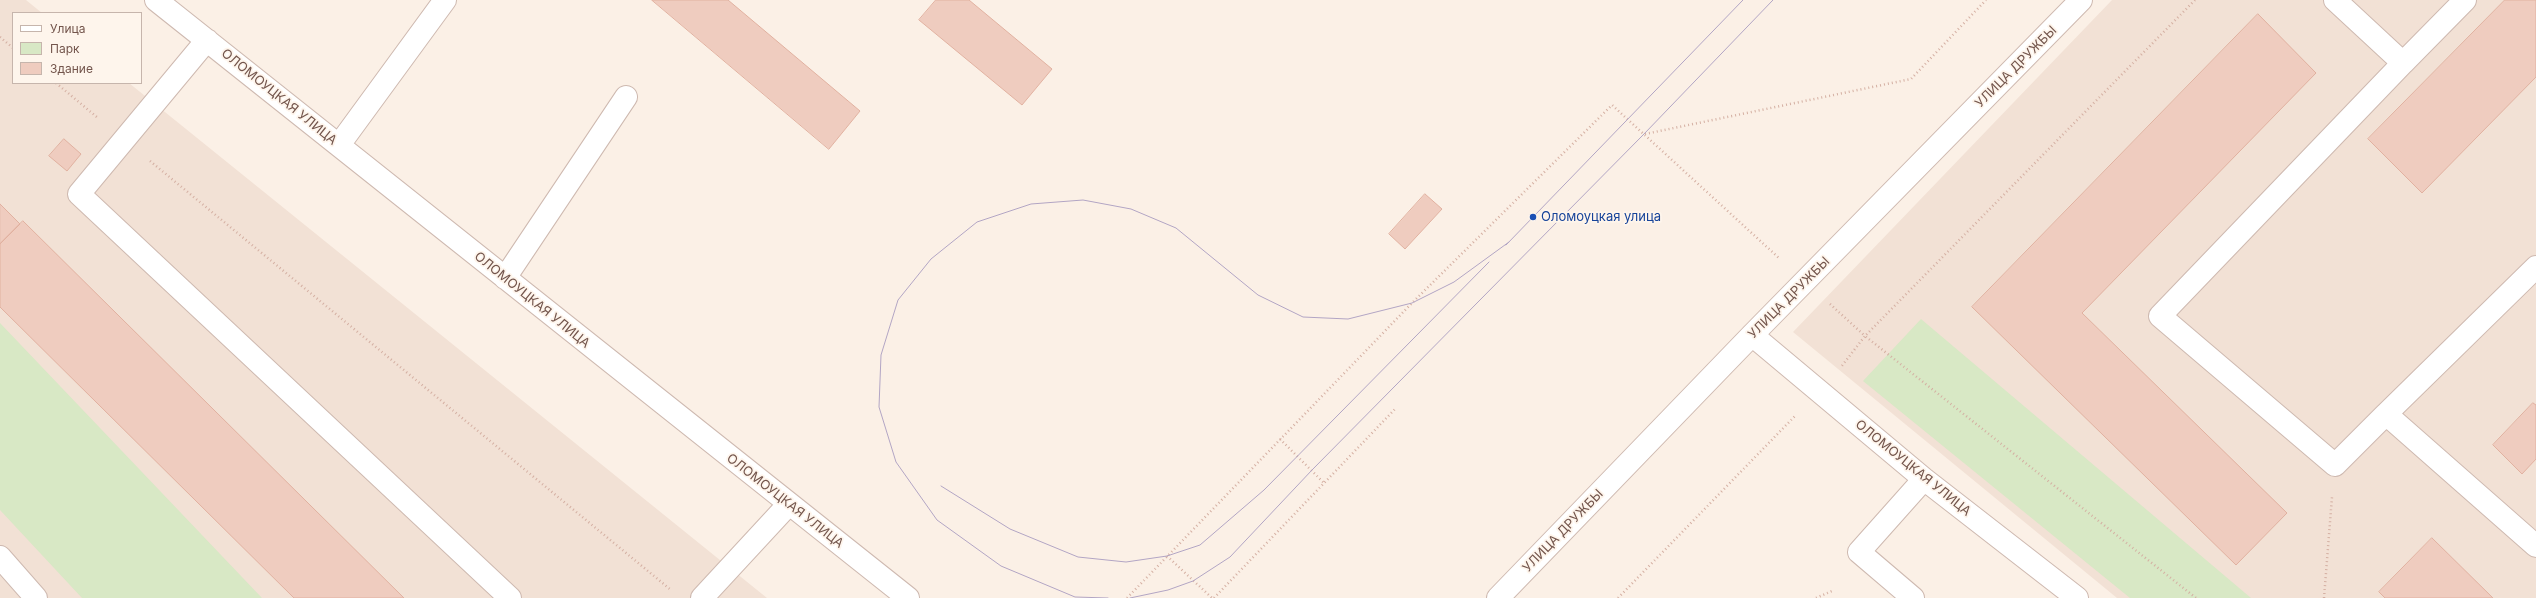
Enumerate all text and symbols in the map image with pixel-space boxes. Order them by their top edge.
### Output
legend [12,12,142,84]
text: Улица [50,21,85,36]
street label: УЛИЦА ДРУЖБЫ [1972,23,2060,111]
text: Парк [50,41,80,56]
street label: ОЛОМОУЦКАЯ УЛИЦА [218,46,340,148]
text: Здание [50,61,93,76]
place label: Оломоуцкая улица [1541,209,1661,225]
marker: Оломоуцкая улица [1528,212,1538,222]
street label: ОЛОМОУЦКАЯ УЛИЦА [471,249,593,351]
street label: УЛИЦА ДРУЖБЫ [1745,254,1833,342]
street label: ОЛОМОУЦКАЯ УЛИЦА [1852,417,1974,519]
street label: ОЛОМОУЦКАЯ УЛИЦА [723,450,847,552]
street label: УЛИЦА ДРУЖБЫ [1519,486,1607,576]

